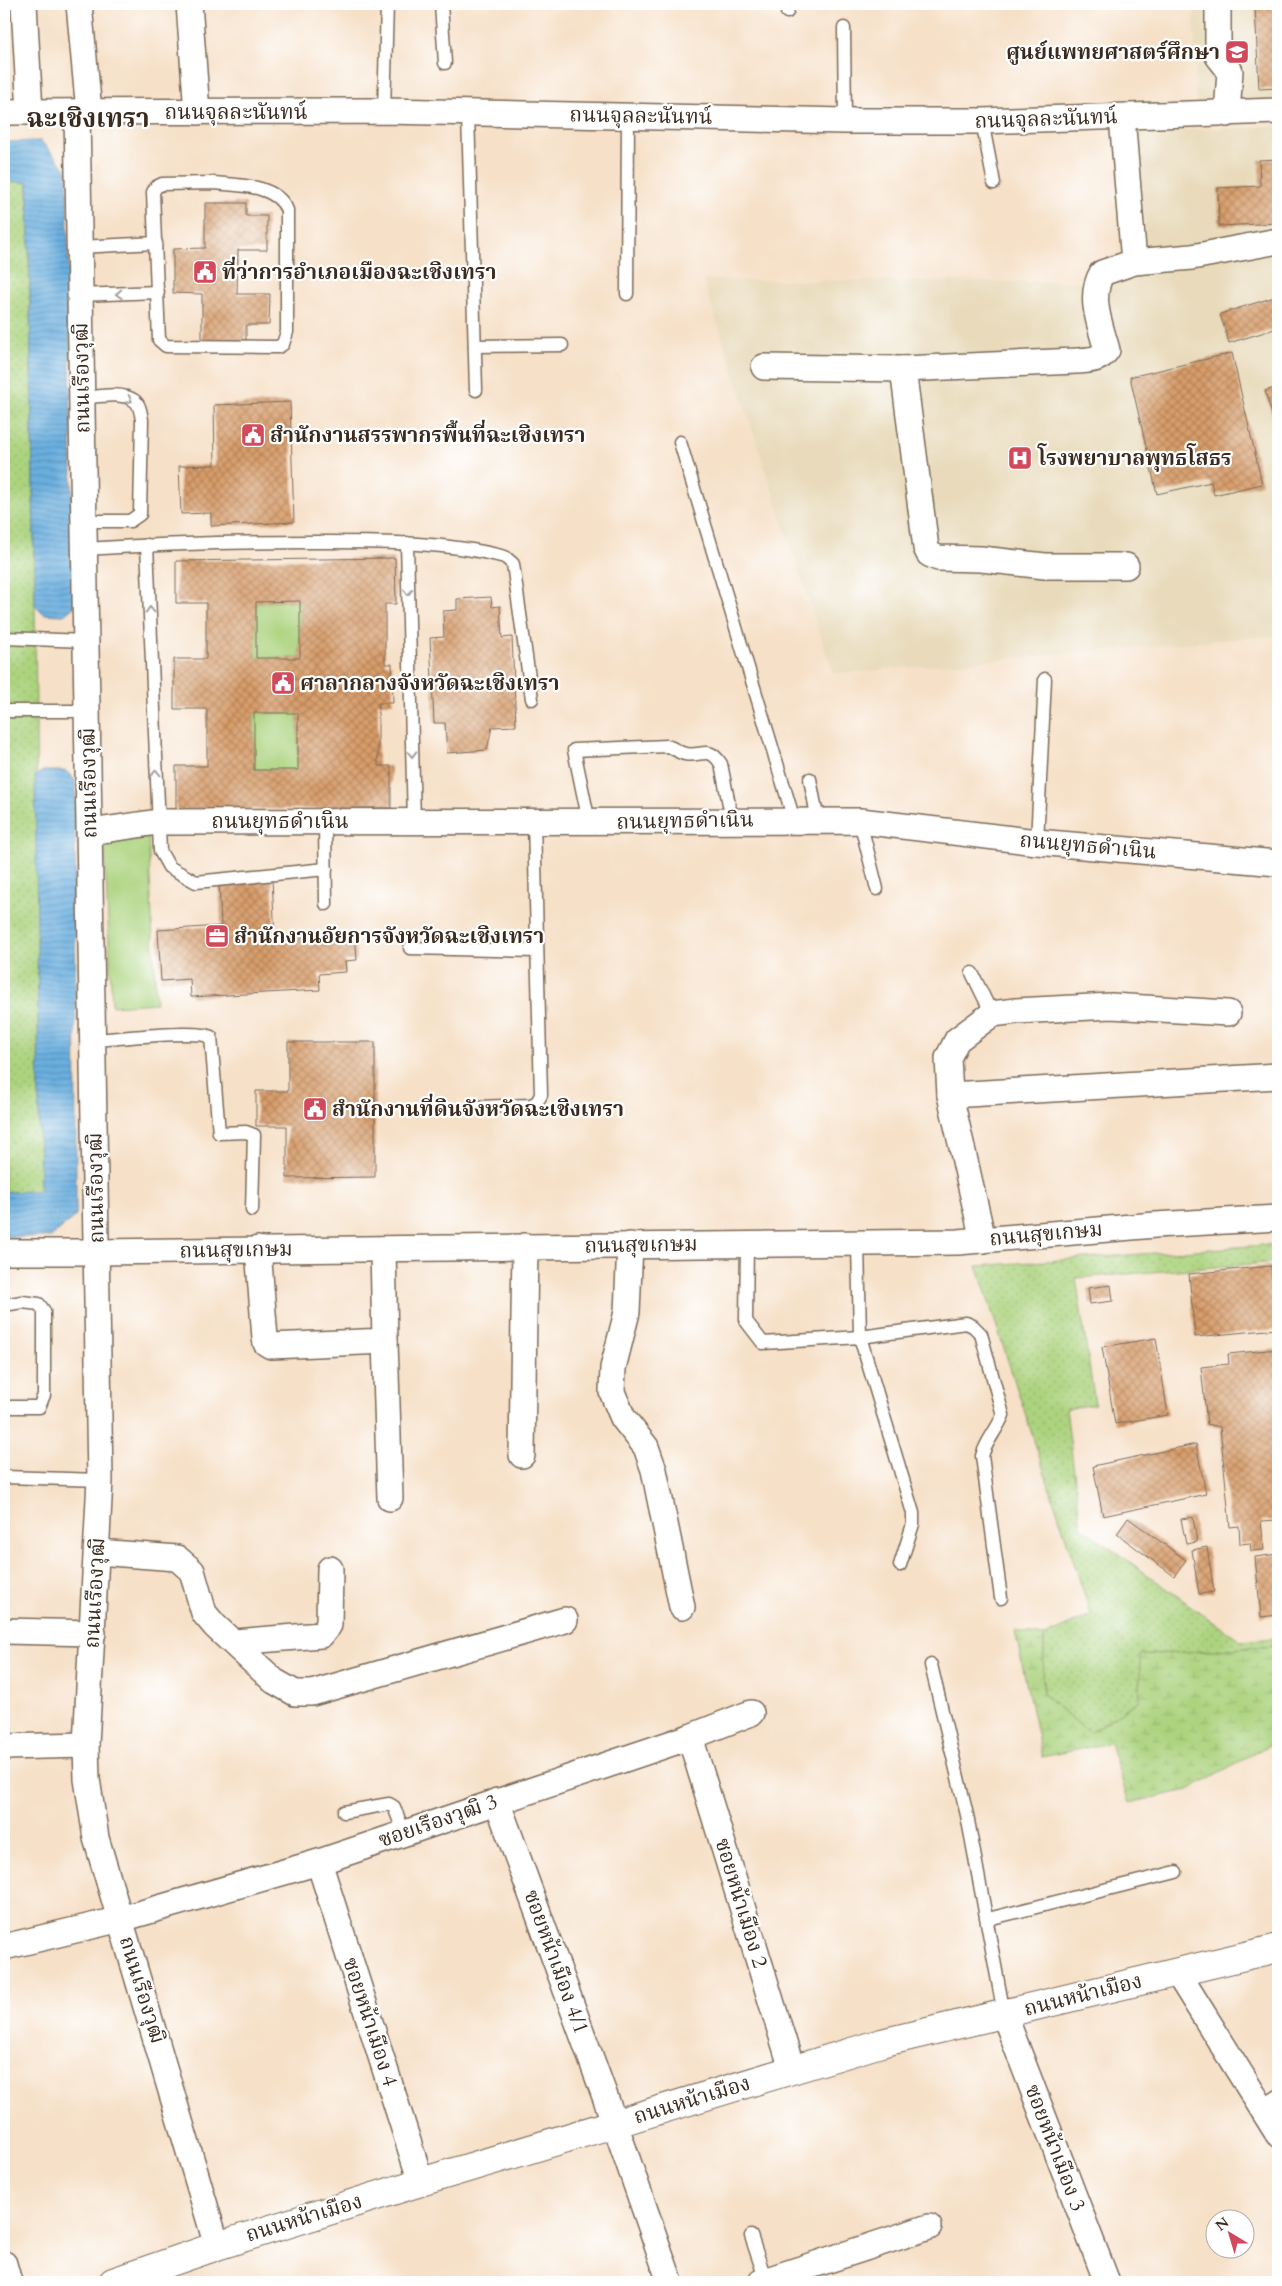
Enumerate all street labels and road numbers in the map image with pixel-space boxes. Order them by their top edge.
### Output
street label: ถนนจุลละนันทน์ [164,98,308,127]
street label: ถนนจุลละนันทน์ [569,100,713,132]
street label: ถนนจุลละนันทน์ [974,102,1118,136]
street label: ถนนเรืองวุฒิ [67,322,97,434]
street label: ถนนเรืองวุฒิ [74,727,104,839]
street label: ถนนยุทธดำเนิน [616,805,754,837]
street label: ถนนยุทธดำเนิน [211,807,349,836]
street label: ถนนยุทธดำเนิน [1018,826,1158,866]
street label: ถนนเรืองวุฒิ [81,1132,111,1244]
street label: ถนนสุขเกษม [988,1215,1104,1253]
street label: ถนนสุขเกษม [584,1230,698,1260]
street label: ถนนสุขเกษม [179,1235,293,1265]
street label: ถนนเรืองวุฒิ [78,1537,112,1649]
street label: ซอยเรืองวุฒิ 3 [375,1787,501,1855]
street label: ซอยหน้าเมือง 2 [708,1835,775,1972]
street label: ซอยหน้าเมือง 4/1 [516,1886,596,2038]
street label: ถนนเรืองวุฒิ [112,1933,172,2047]
street label: ซอยหน้าเมือง 4 [335,1954,405,2090]
street label: ถนนหน้าเมือง [1021,1966,1145,2024]
street label: ถนนหน้าเมือง [630,2068,754,2132]
street label: ซอยหน้าเมือง 3 [1017,2080,1093,2216]
street label: ถนนหน้าเมือง [242,2186,366,2250]

